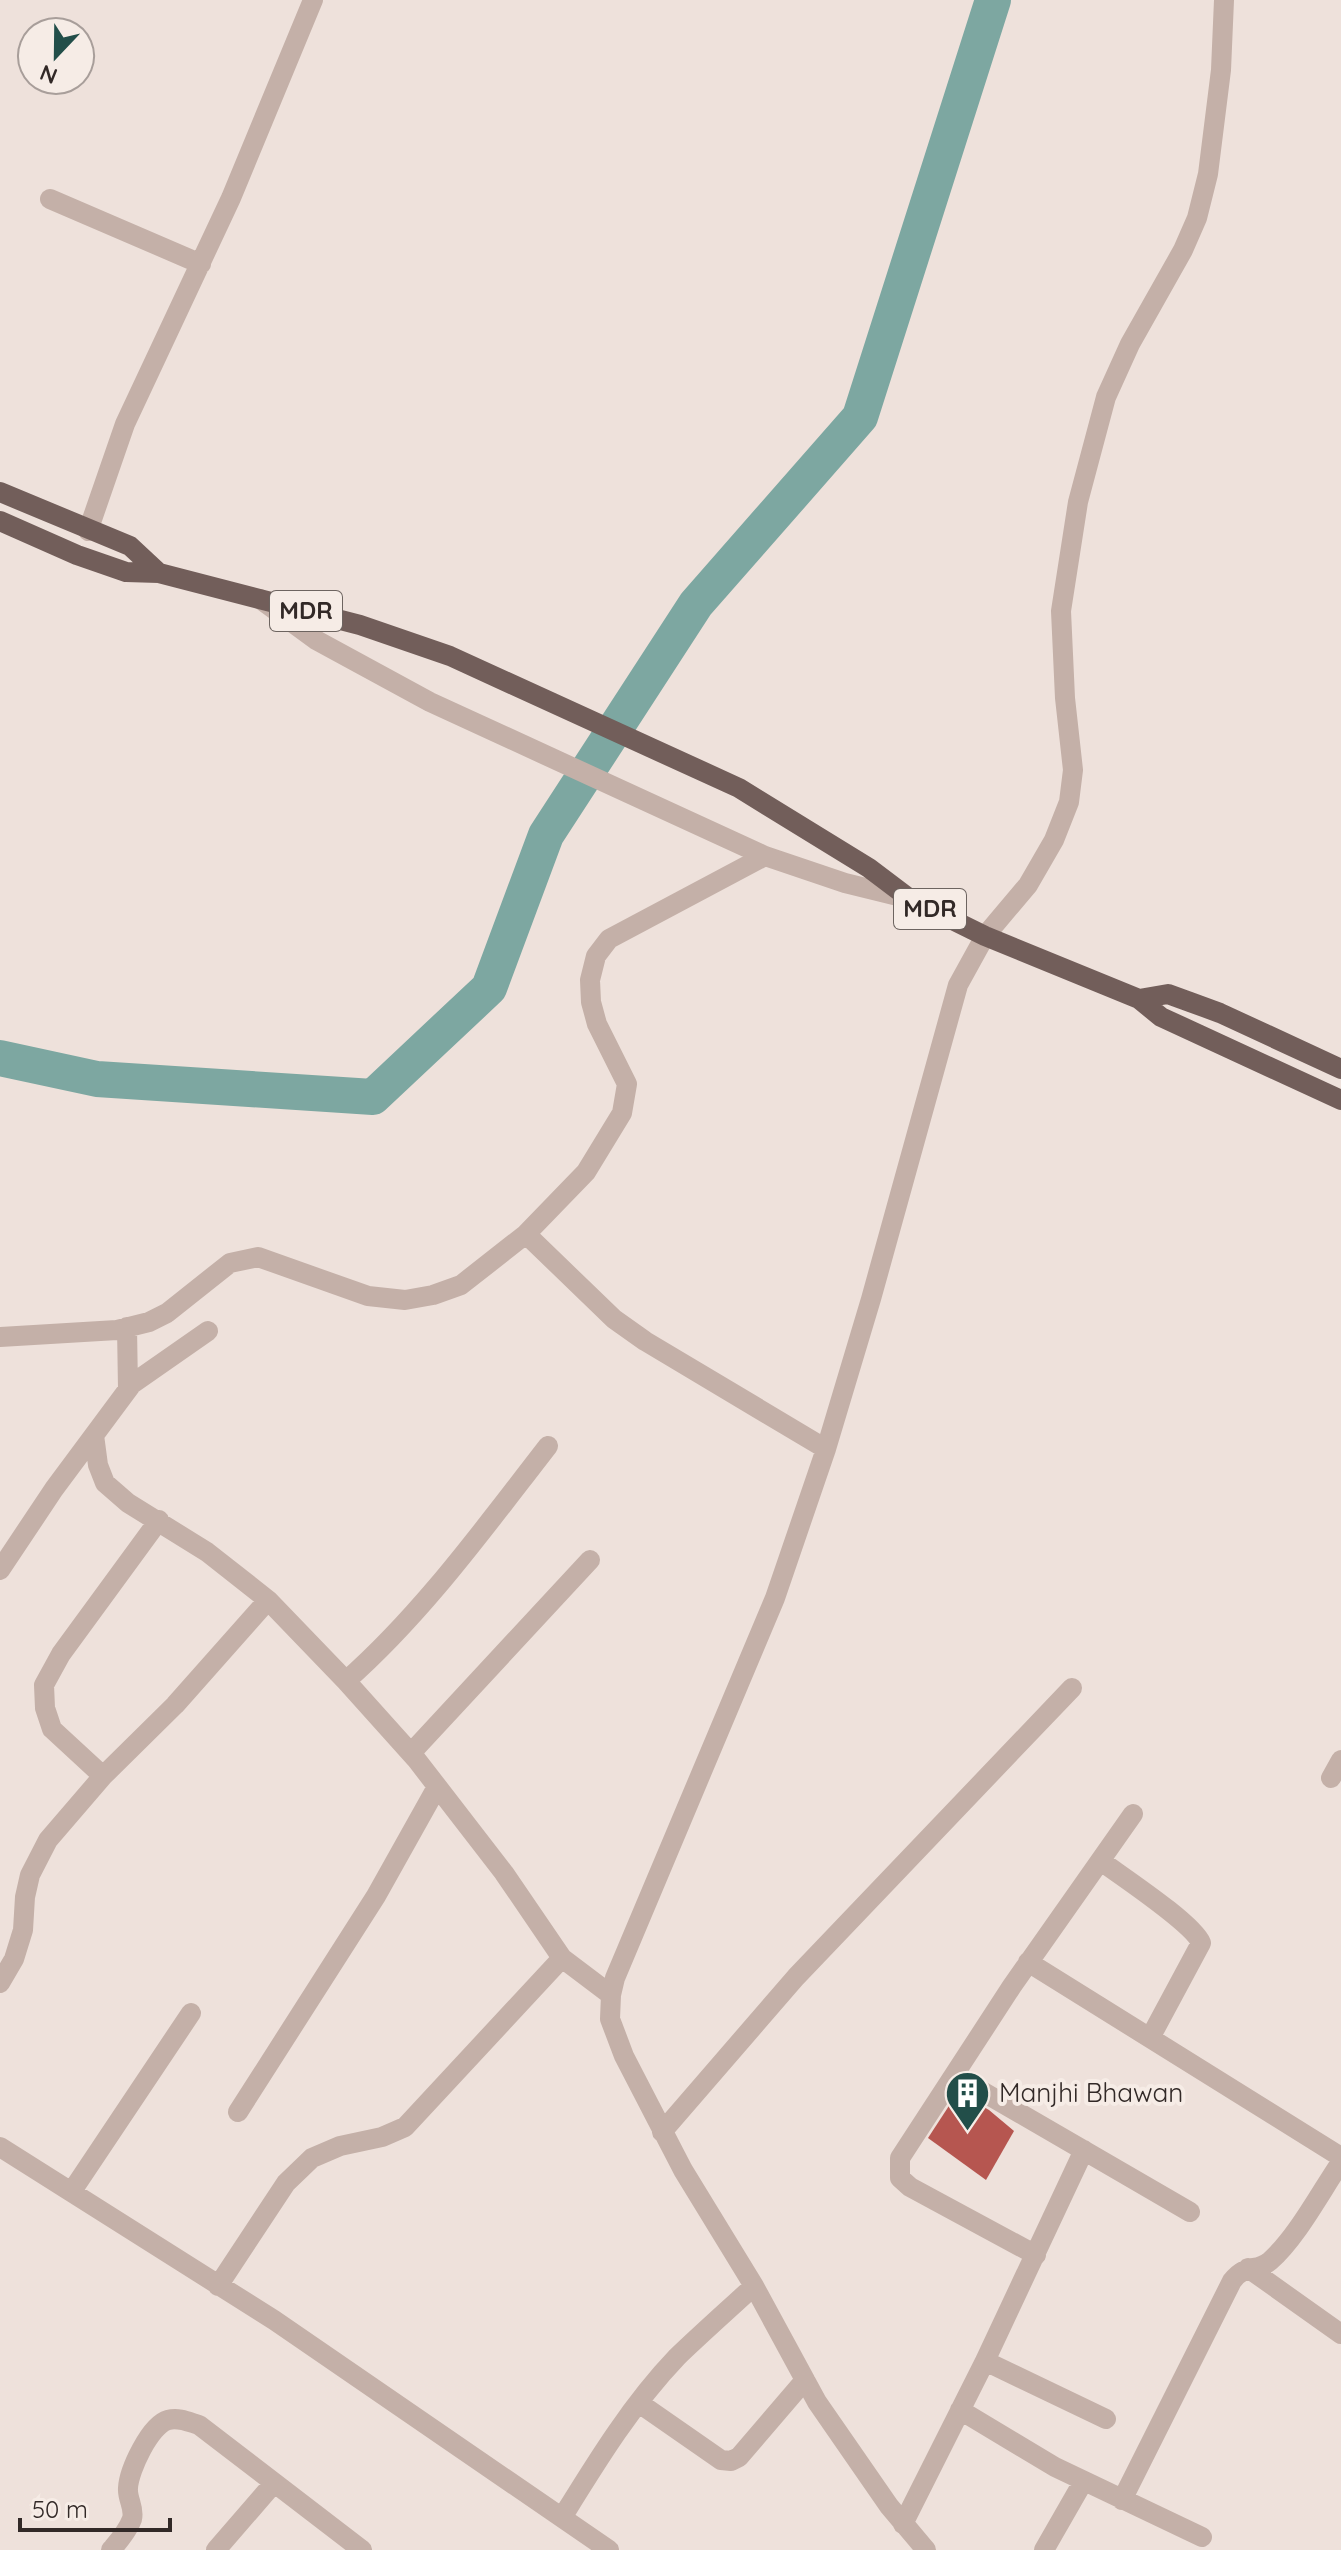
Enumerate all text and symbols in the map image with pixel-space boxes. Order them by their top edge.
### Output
north arrow [16,16,96,96]
text: N [36,59,61,91]
road number: MDR [270,591,342,631]
road number: MDR [894,889,966,929]
building icon: Manjhi Bhawan [944,2069,992,2132]
place label: Manjhi Bhawan [999,2076,1183,2109]
scale bar [20,2482,170,2532]
text: 50 m [32,2494,88,2524]

